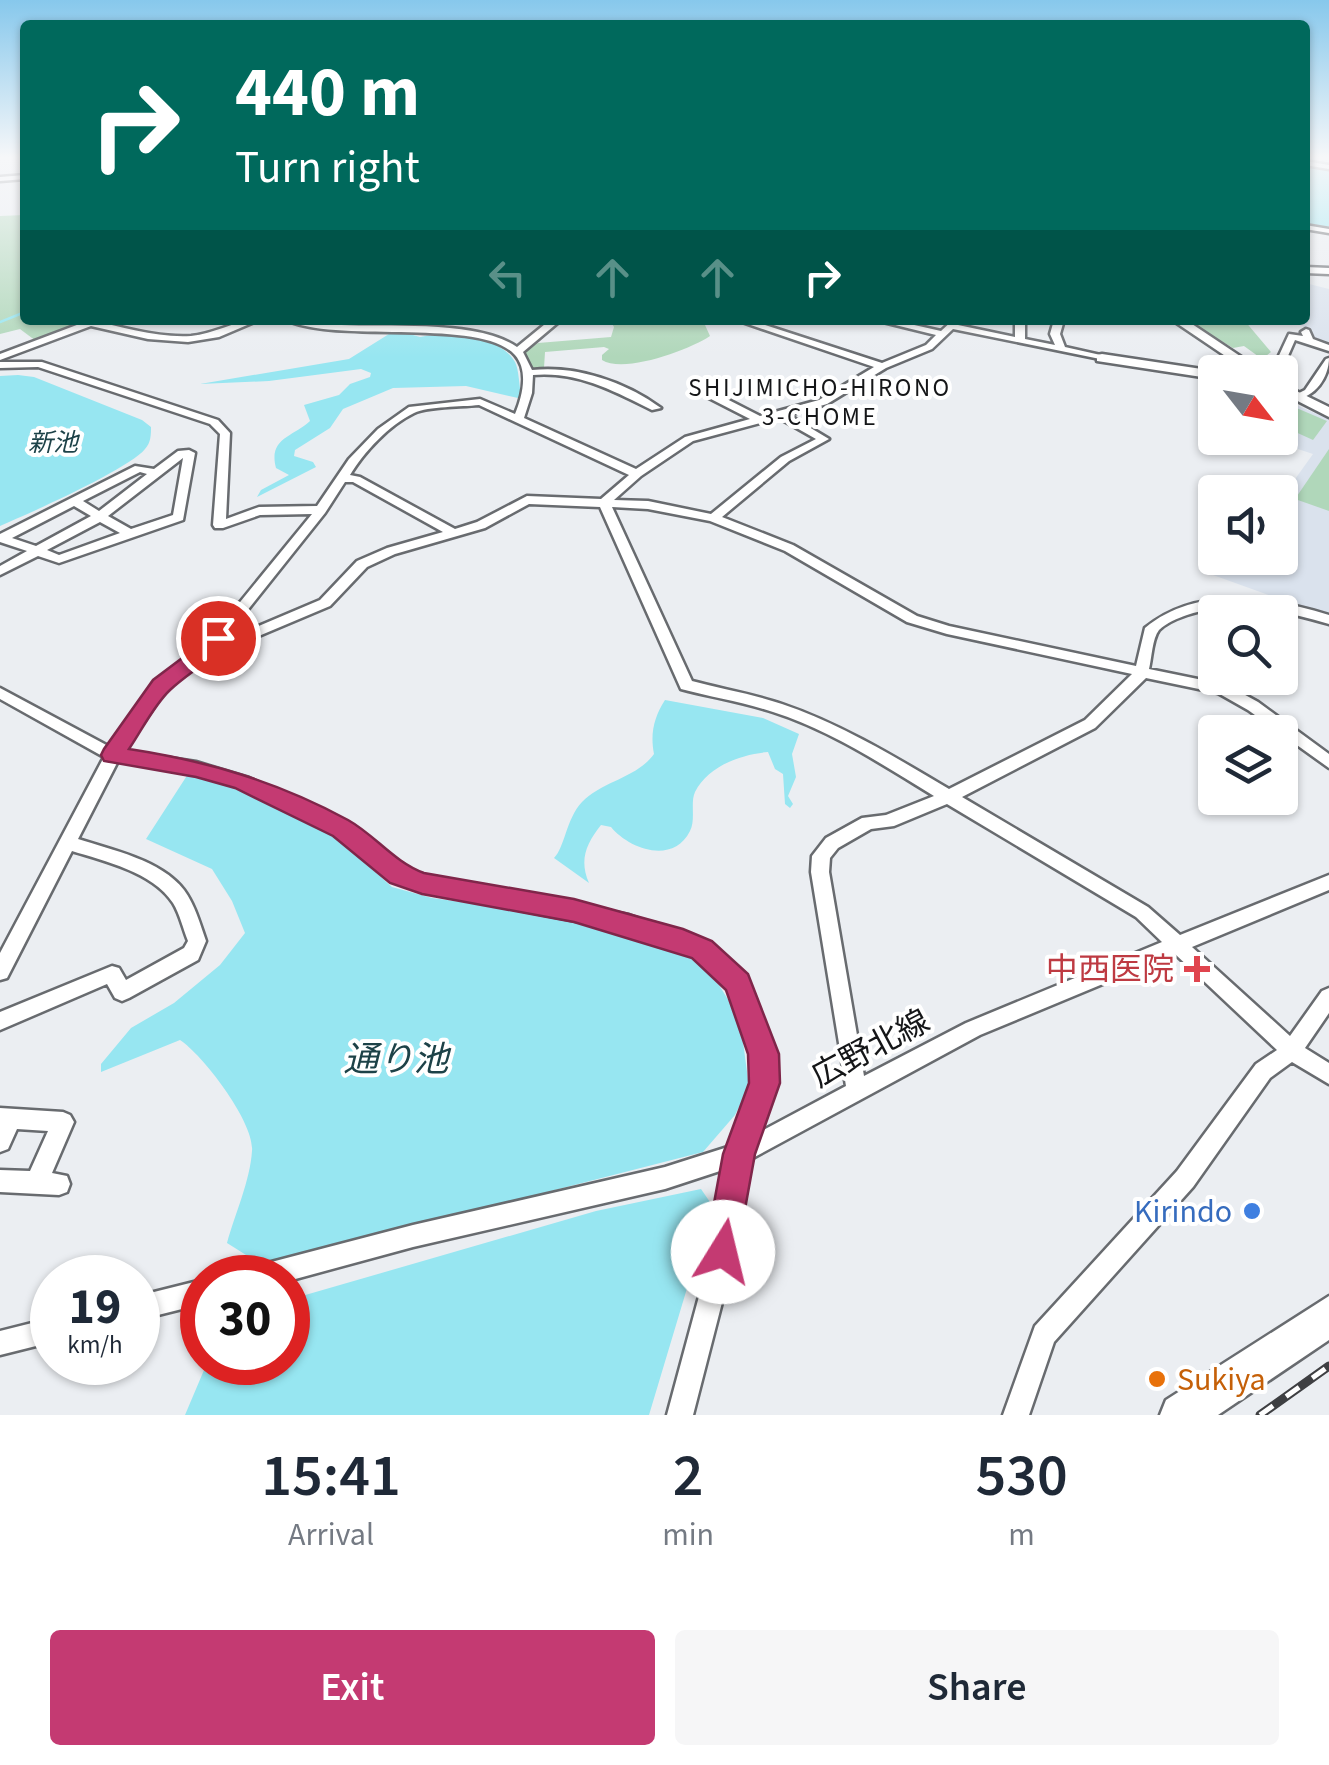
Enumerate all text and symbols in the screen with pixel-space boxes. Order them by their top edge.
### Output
text: 440 m [235,43,420,143]
icon: right [70,60,200,190]
text: Turn right [235,136,420,200]
icon: left [480,250,535,305]
icon: ahead [585,250,640,305]
icon: ahead [690,250,745,305]
icon: right [795,250,850,305]
north arrow [1198,355,1298,455]
map controls [1198,355,1298,815]
district label: SHIJIMICHO-HIRONO 3-CHOME [688,370,952,435]
water label: 新池 [28,425,81,461]
button: sound [1198,475,1298,575]
button: search [1198,595,1298,695]
pin [176,596,261,681]
icon: arrive [191,611,246,666]
button: layers [1198,715,1298,815]
place label: 中西医院 [1046,947,1174,993]
marker: 中西医院 [1184,956,1210,982]
street label: 広野北線 [803,999,938,1099]
water label: 通り池 [343,1035,451,1085]
place label: Kirindo [1134,1189,1232,1235]
position arrow [671,1200,775,1304]
marker: Kirindo [1241,1200,1263,1222]
speed limit sign: 30 [180,1255,310,1385]
text: 19 [69,1272,121,1343]
text: km/h [67,1327,123,1363]
place label: Sukiya [1177,1357,1266,1403]
marker: Sukiya [1146,1368,1168,1390]
text: 15:41 [261,1434,401,1519]
text: 2 [673,1434,704,1519]
text: 530 [975,1434,1068,1519]
text: Arrival [288,1512,374,1558]
text: min [662,1512,714,1558]
text: m [1008,1512,1035,1558]
button: Exit [50,1630,655,1745]
button: Share [675,1630,1279,1745]

